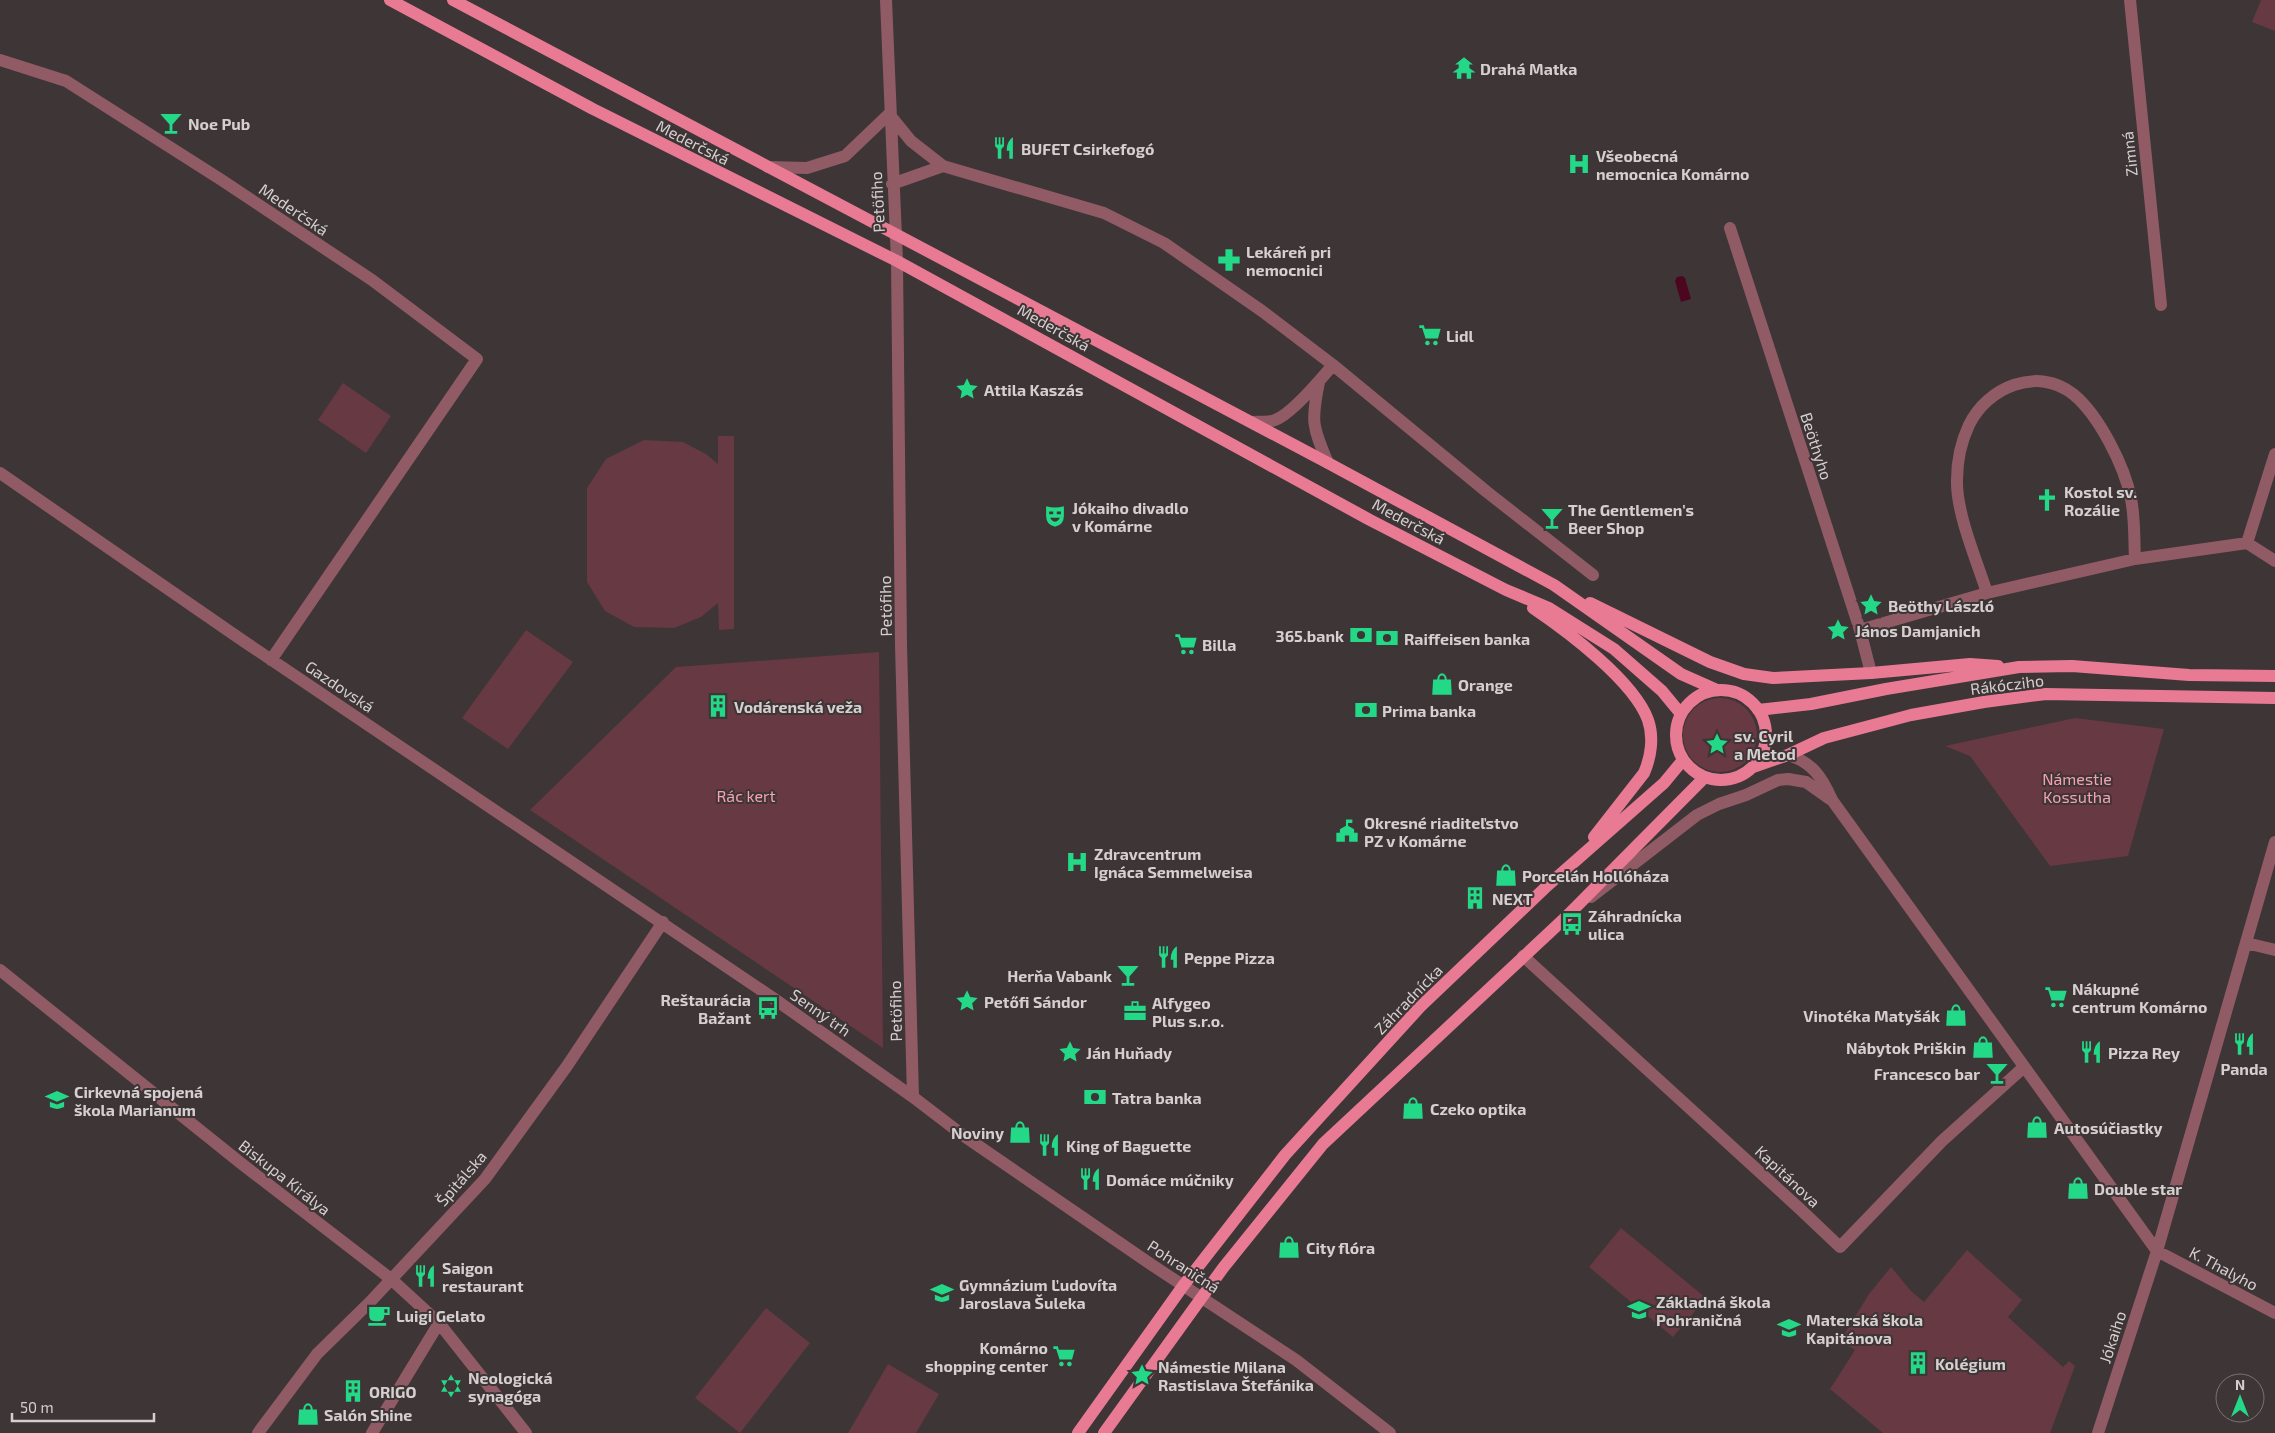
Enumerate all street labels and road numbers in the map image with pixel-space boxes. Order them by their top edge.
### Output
street label: Mederčská [653,115,733,169]
street label: Zimná [2117,131,2141,177]
street label: Petöfiho [866,171,888,233]
street label: Mederčská [256,179,332,239]
street label: Mederčská [1015,299,1093,355]
street label: Beöthyho [1797,410,1837,482]
street label: Mederčská [1369,494,1449,548]
street label: Petöfiho [875,575,895,637]
street label: Gazdovská [302,656,378,716]
street label: Rákócziho [1969,670,2045,698]
street label: Záhradnícka [1370,960,1446,1038]
street label: Petöfiho [885,980,905,1042]
street label: Senný trh [787,984,855,1040]
street label: Biskupa Királya [235,1135,335,1219]
street label: Kapitánova [1752,1141,1824,1211]
street label: Špitálska [432,1147,490,1209]
street label: Pohraničná [1144,1236,1224,1296]
street label: K. Thalyho [2186,1242,2262,1294]
street label: Jókaiho [2095,1308,2129,1366]

